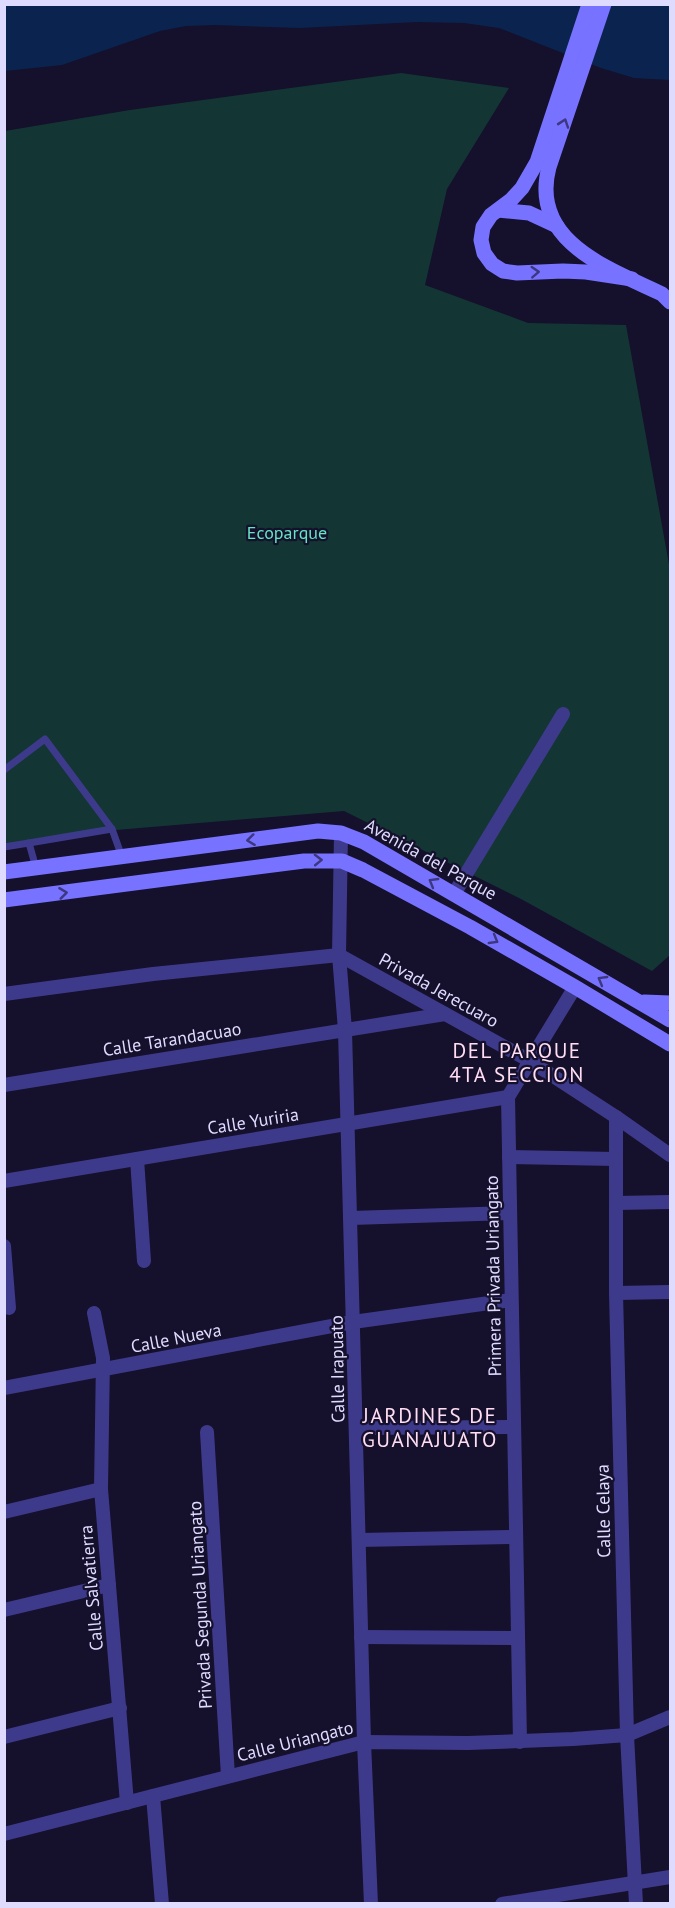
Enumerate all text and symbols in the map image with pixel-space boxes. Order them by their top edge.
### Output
one-way arrow [557,118,569,129]
one-way arrow [530,265,539,278]
park label: Ecoparque [247,521,327,544]
street label: Avenida del Parque [361,813,501,905]
one-way arrow [247,833,256,846]
one-way arrow [314,854,323,867]
one-way arrow [429,878,439,889]
one-way arrow [58,887,67,899]
one-way arrow [488,933,498,945]
street label: Privada Jerecuaro [375,948,503,1032]
one-way arrow [598,976,608,987]
street label: Calle Tarandacuao [101,1017,243,1061]
district label: DEL PARQUE 4TA SECCION [449,1037,585,1088]
street label: Calle Yuriria [206,1102,300,1140]
street label: Primera Privada Uriangato [480,1175,506,1377]
street label: Calle Irapuato [325,1315,349,1423]
street label: Calle Nueva [129,1318,223,1358]
district label: JARDINES DE GUANAJUATO [362,1402,498,1453]
street label: Calle Celaya [591,1464,615,1558]
street label: Privada Segunda Uriangato [183,1500,217,1710]
street label: Calle Salvatierra [74,1524,108,1652]
street label: Calle Uriangato [235,1715,355,1767]

